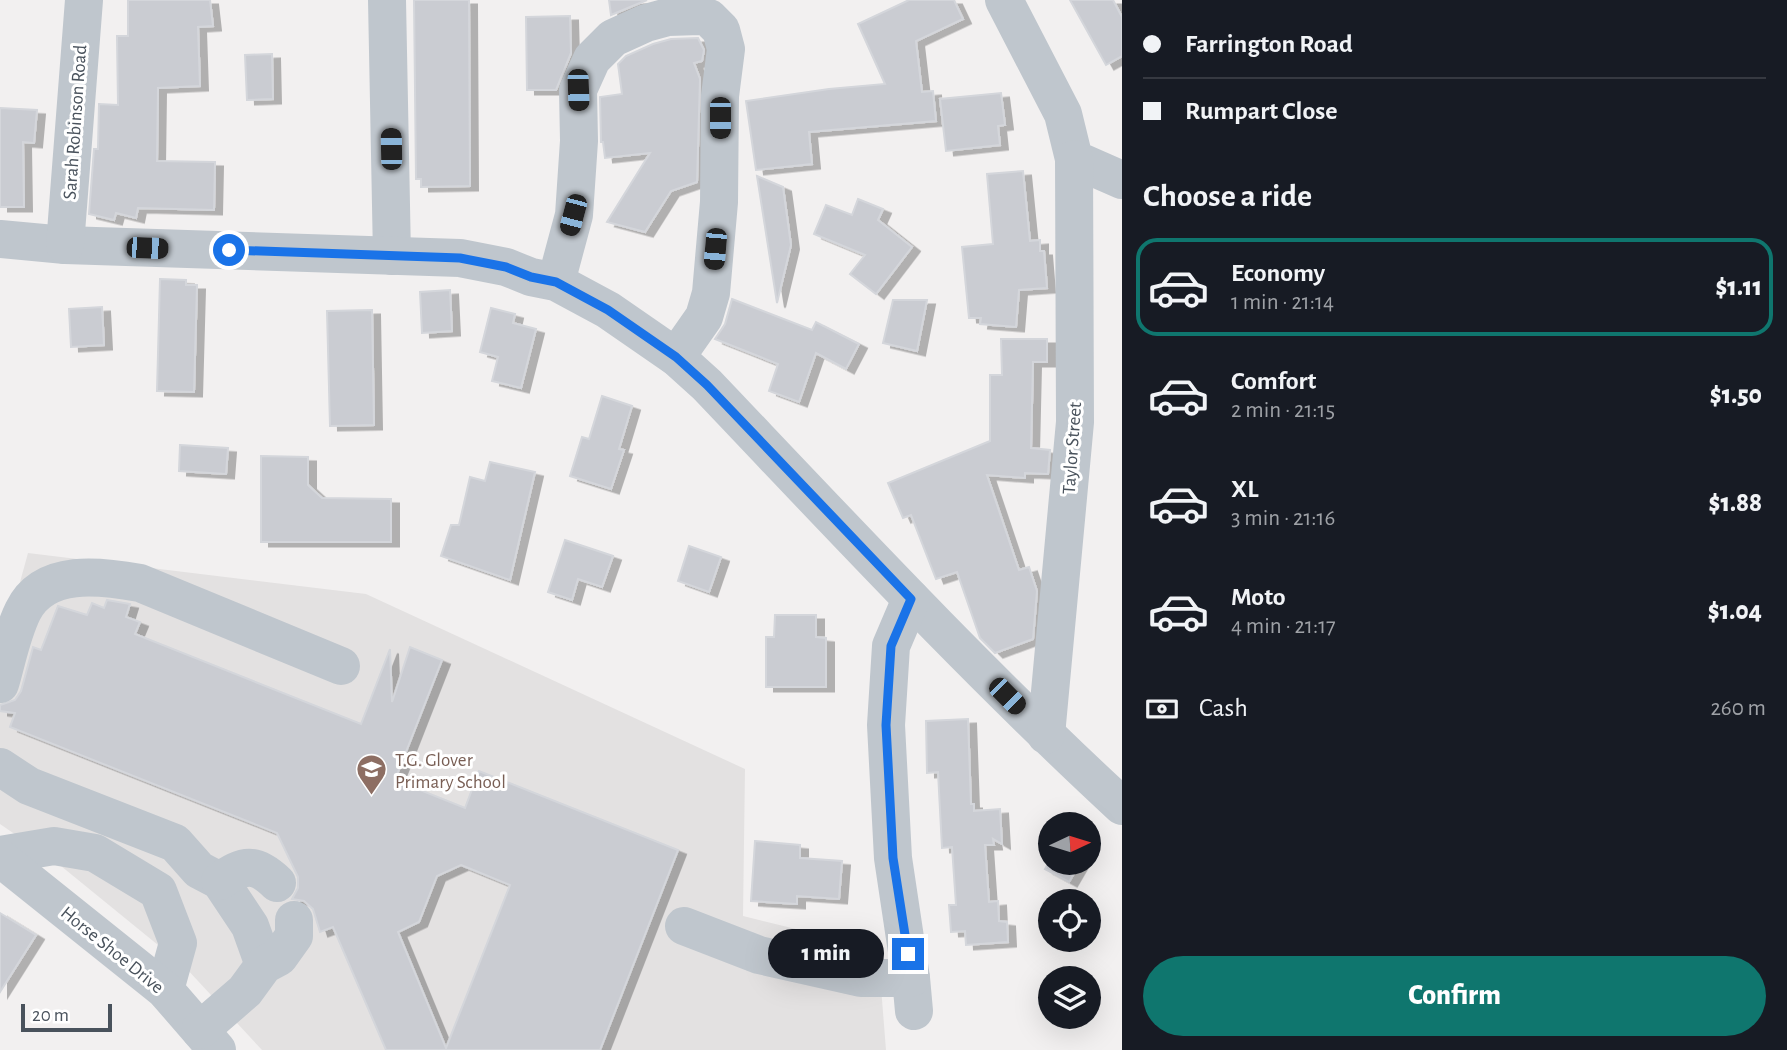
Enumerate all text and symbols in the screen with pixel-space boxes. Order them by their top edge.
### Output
text: Farrington Road [1185,31,1353,57]
street label: Sarah Robinson Road [61,44,90,200]
car [567,69,590,111]
car [710,97,731,139]
text: Rumpart Close [1185,98,1338,124]
car [381,128,402,170]
text: Choose a ride [1143,180,1312,212]
car [558,192,589,238]
car [703,227,728,271]
route start [213,234,245,266]
car [126,237,169,259]
icon: car [1147,256,1210,319]
text: Economy [1231,260,1325,286]
text: $1.11 [1715,274,1762,300]
text: 1 min · 21:14 [1231,291,1334,314]
icon: car [1147,364,1210,427]
text: Comfort [1231,368,1316,394]
text: $1.50 [1710,382,1762,408]
text: 2 min · 21:15 [1231,399,1335,422]
street label: Taylor Street [1060,401,1085,495]
icon: car [1147,472,1210,535]
text: XL [1231,476,1258,502]
text: $1.88 [1708,490,1762,516]
text: 3 min · 21:16 [1231,507,1335,530]
icon: car [1147,580,1210,643]
text: Moto [1231,584,1286,610]
text: $1.04 [1708,598,1762,624]
text: 4 min · 21:17 [1231,615,1336,638]
car [985,674,1030,718]
icon: cash [1143,690,1181,728]
text: Cash [1199,695,1248,721]
text: 260 m [1710,697,1766,720]
place label: T.G. Glover Primary School [395,751,506,792]
school or university icon: T.G. Glover Primary School [355,753,389,797]
north arrow [1038,812,1101,875]
map controls [1038,812,1101,1029]
button: locate [1038,889,1101,952]
street label: Horse Shoe Drive [57,903,167,997]
callout: 1 min [768,930,884,978]
route end [892,938,924,970]
text: 1 min [802,942,850,965]
button: Confirm [1143,956,1766,1036]
button: layers [1038,966,1101,1029]
scale bar [21,1001,112,1033]
text: 20 m [32,1006,69,1025]

